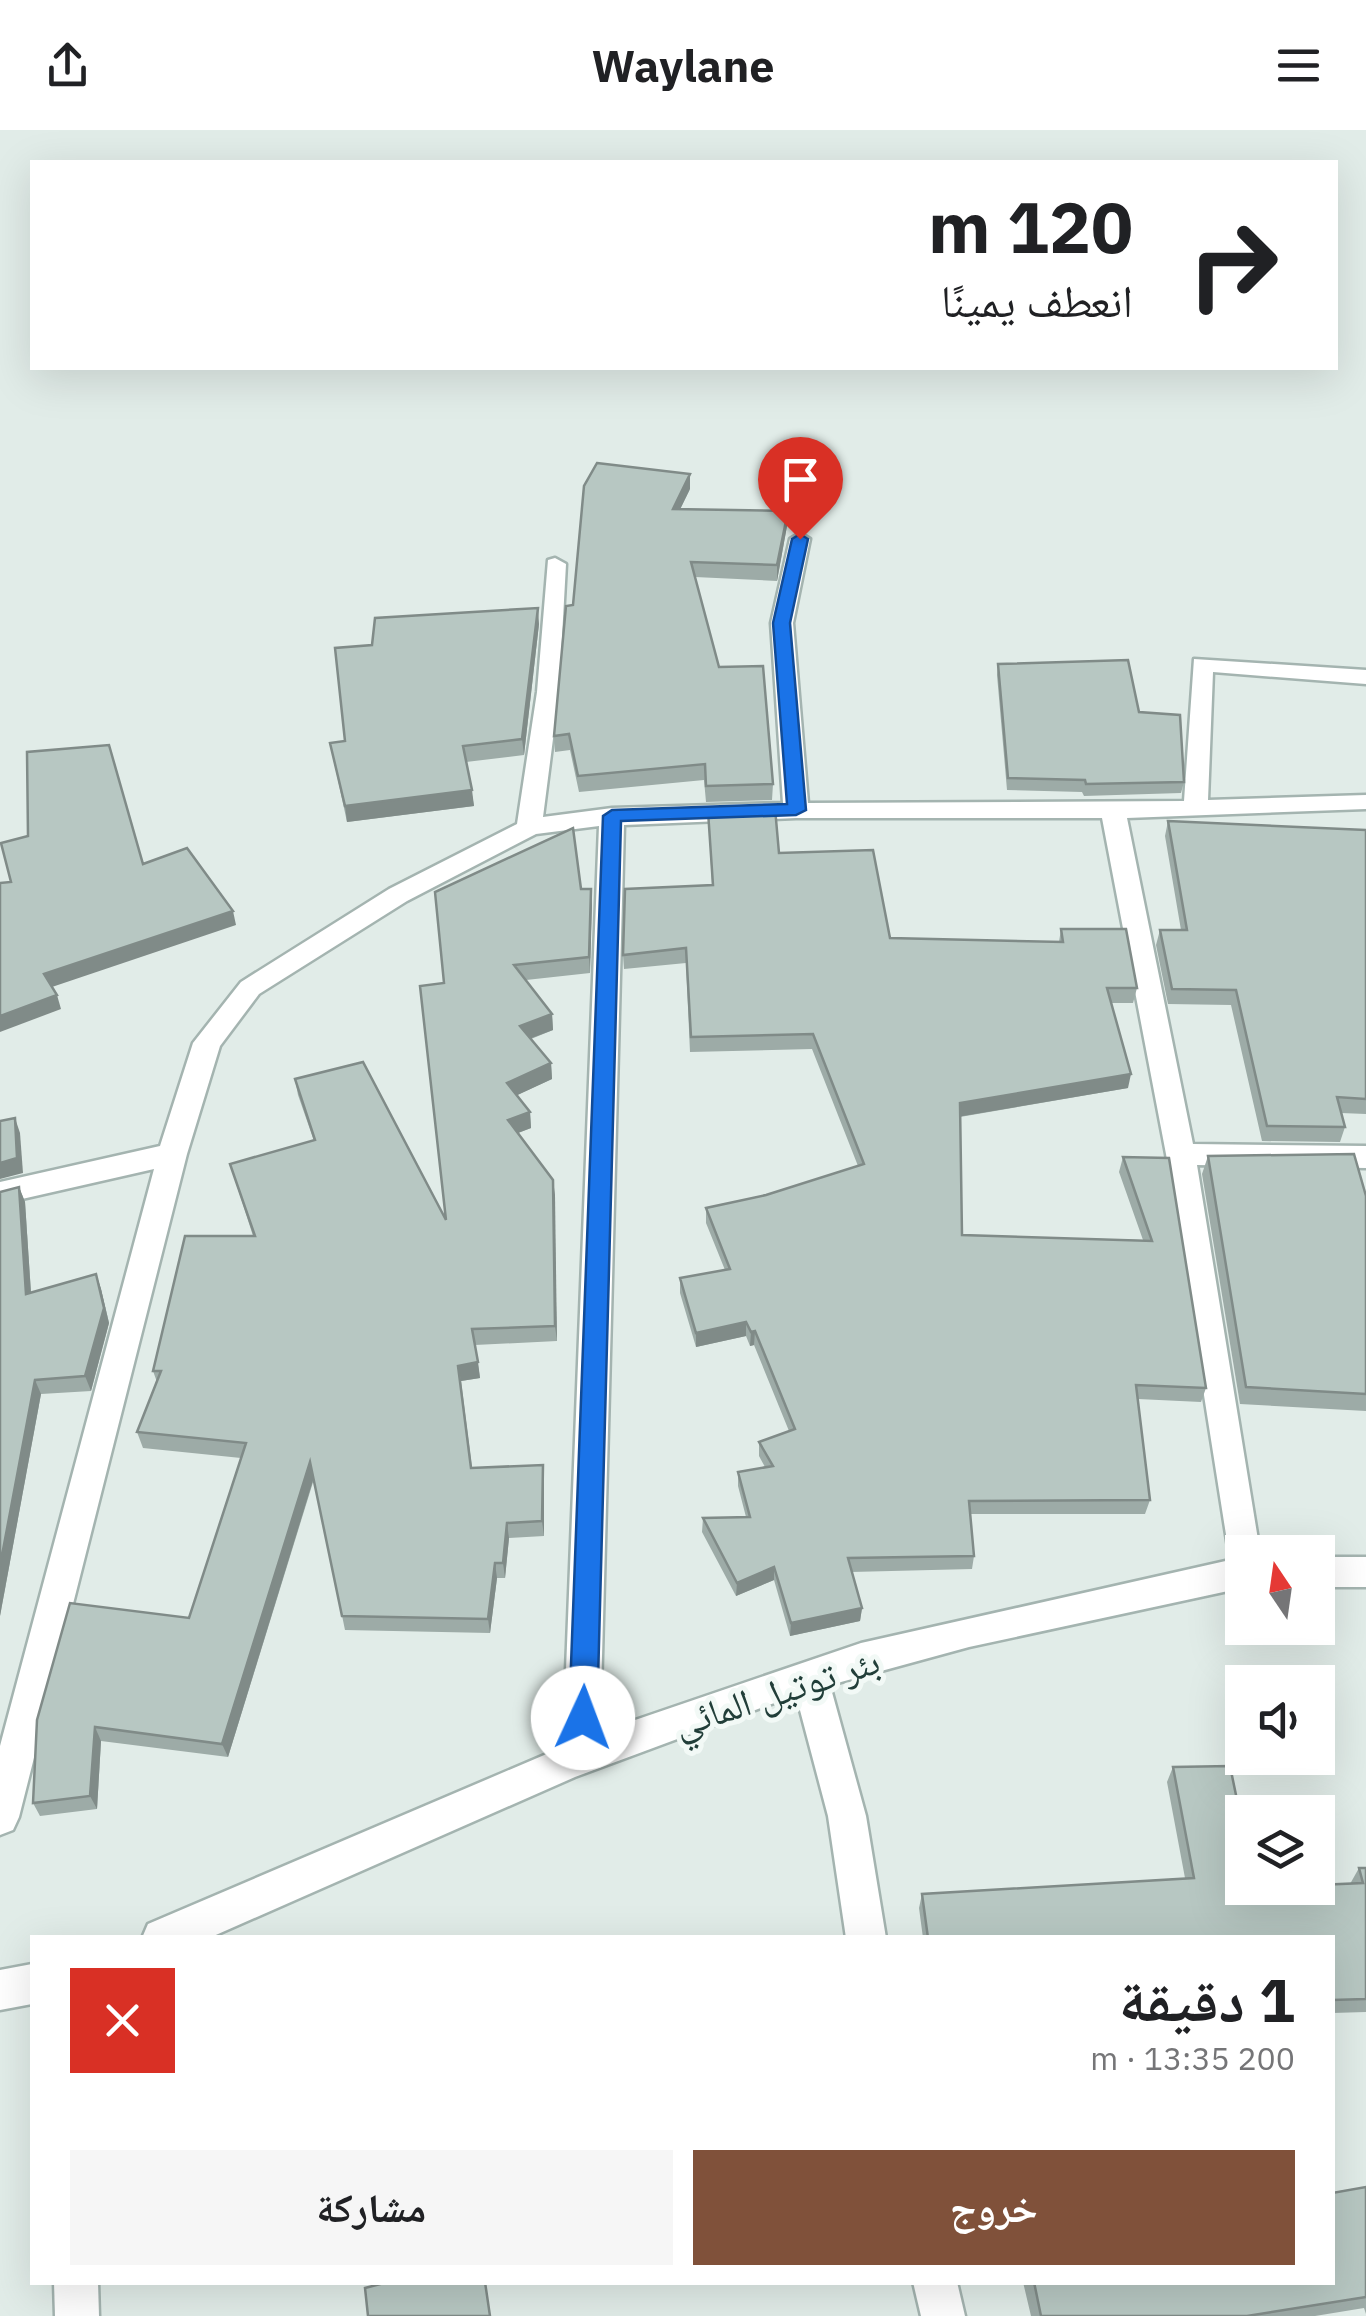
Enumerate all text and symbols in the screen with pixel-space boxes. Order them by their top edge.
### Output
text: Waylane [592,36,775,94]
icon: share [40,38,95,93]
icon: menu [1271,38,1326,93]
text: 120 m [928,181,1133,272]
icon: right [1168,200,1298,330]
text: انعطف يمينًا [941,271,1133,329]
pin [758,437,843,540]
icon: arrive [773,452,828,507]
north arrow [1225,1535,1335,1645]
map controls [1225,1535,1335,1905]
street label: بئر توتيل المائي [667,1635,887,1754]
button: sound [1225,1665,1335,1775]
position arrow [531,1666,635,1770]
button: layers [1225,1795,1335,1905]
text: 1 دقيقة [1119,1960,1295,2039]
button: close [70,1968,175,2073]
text: 200 m · 13:35 [1090,2037,1295,2079]
button: مشاركة [70,2150,673,2265]
button: خروج [693,2150,1295,2265]

